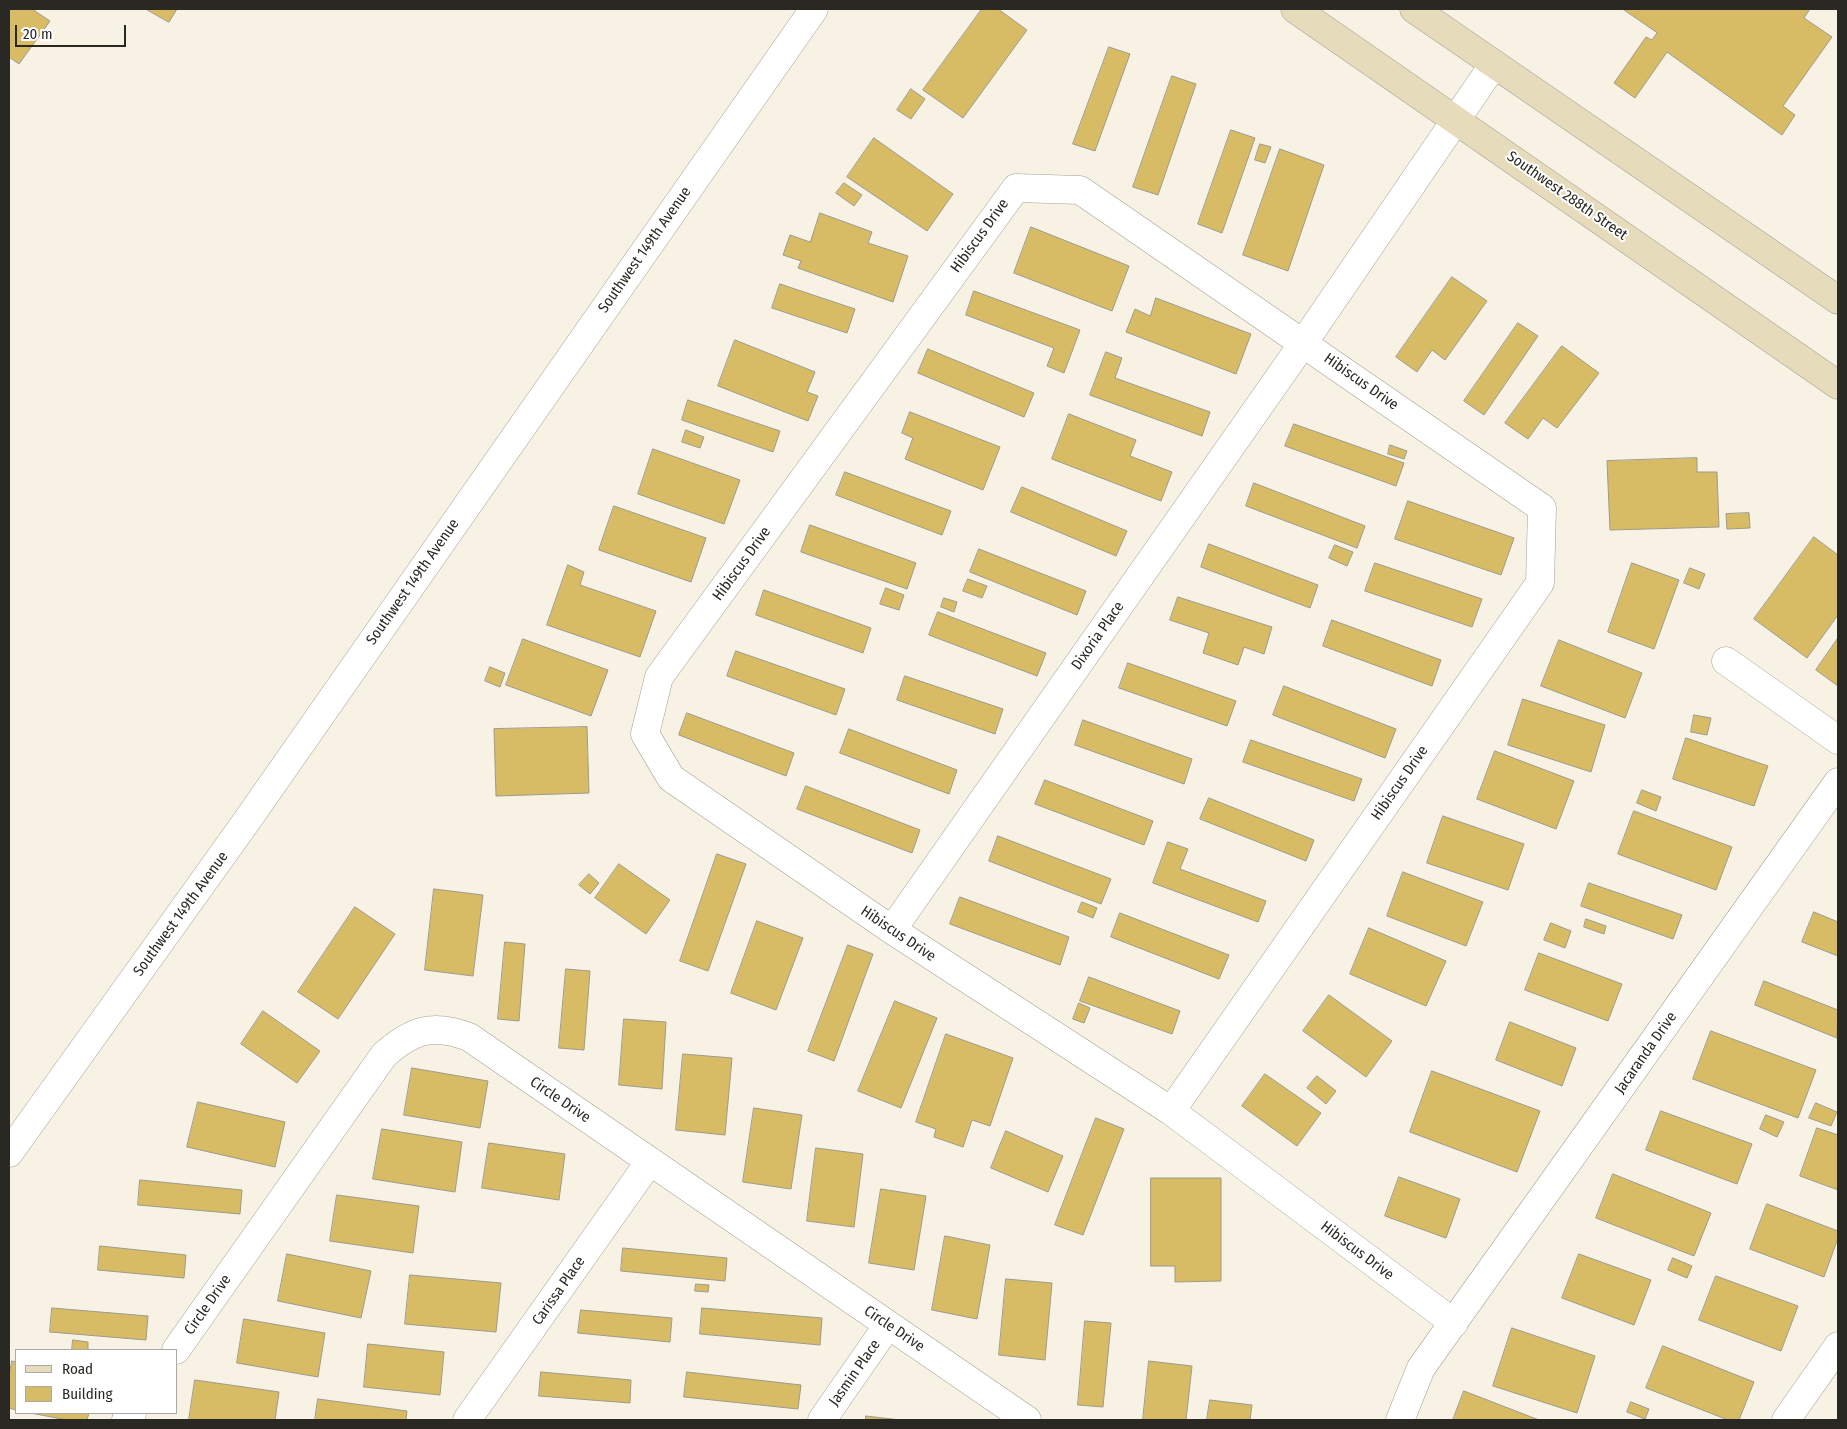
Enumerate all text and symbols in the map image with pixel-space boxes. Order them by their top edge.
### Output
scale bar [18,15,129,47]
text: 20 m [23,25,53,43]
street label: Southwest 288th Street [1503,148,1631,244]
street label: Southwest 149th Avenue [595,184,695,316]
street label: Hibiscus Drive [947,196,1013,276]
street label: Hibiscus Drive [1320,350,1402,414]
street label: Southwest 149th Avenue [363,516,463,648]
street label: Hibiscus Drive [709,524,775,604]
street label: Dixoria Place [1068,598,1128,674]
street label: Hibiscus Drive [1368,742,1432,824]
street label: Southwest 149th Avenue [130,848,232,980]
street label: Hibiscus Drive [857,902,939,966]
street label: Jacaranda Drive [1611,1009,1681,1097]
street label: Circle Drive [526,1073,594,1127]
street label: Hibiscus Drive [1317,1218,1397,1284]
street label: Carissa Place [529,1253,589,1329]
street label: Circle Drive [181,1271,235,1339]
street label: Circle Drive [860,1302,928,1356]
street label: Jasmin Place [826,1336,884,1410]
legend [15,1349,178,1414]
text: Road [62,1360,93,1378]
text: Building [62,1385,113,1403]

